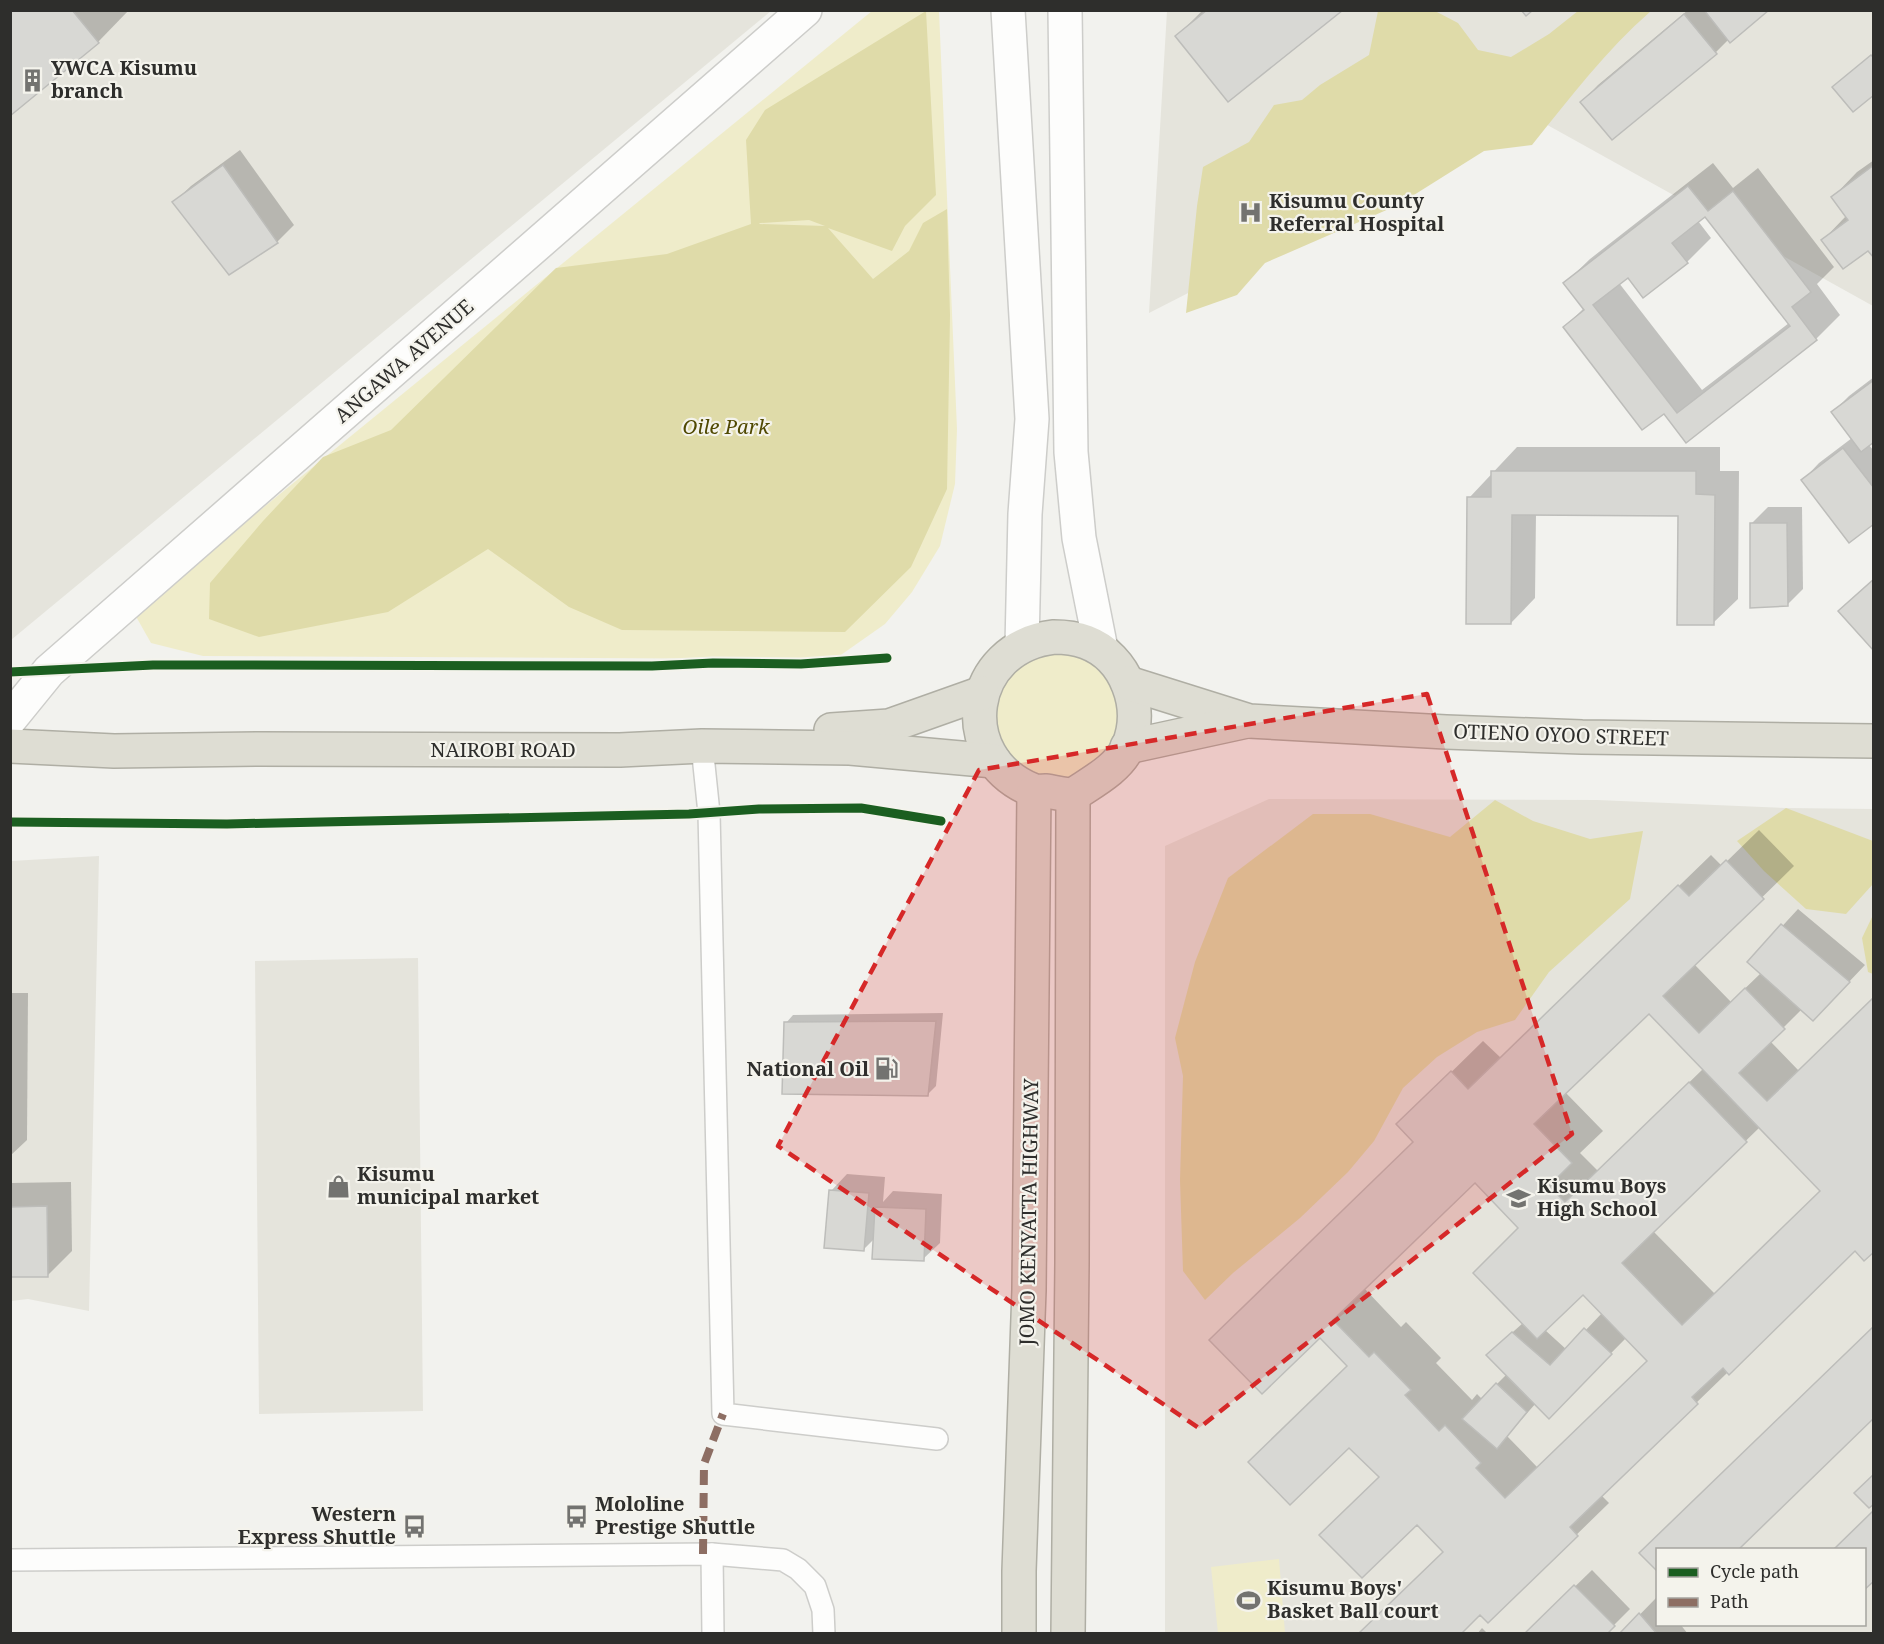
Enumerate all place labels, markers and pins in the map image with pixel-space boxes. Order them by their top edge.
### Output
place label: YWCA Kisumu branch [51,54,197,104]
building icon: YWCA Kisumu branch [20,67,46,93]
place label: Kisumu County Referral Hospital [1269,187,1444,237]
hospital icon: Kisumu County Referral Hospital [1238,199,1264,225]
place label: National Oil [746,1055,869,1082]
fuel station icon: National Oil [874,1056,900,1082]
place label: Kisumu municipal market [357,1160,539,1210]
place label: Kisumu Boys High School [1537,1172,1666,1222]
shop icon: Kisumu municipal market [326,1173,352,1199]
school or university icon: Kisumu Boys High School [1506,1185,1532,1211]
place label: Mololine Prestige Shuttle [595,1490,755,1540]
place label: Western Express Shuttle [238,1500,396,1550]
bus stop icon: Mololine Prestige Shuttle [564,1503,590,1529]
bus stop icon: Western Express Shuttle [401,1513,427,1539]
place label: Kisumu Boys' Basket Ball court [1267,1574,1439,1624]
sports icon: Kisumu Boys' Basket Ball court [1236,1587,1262,1613]

